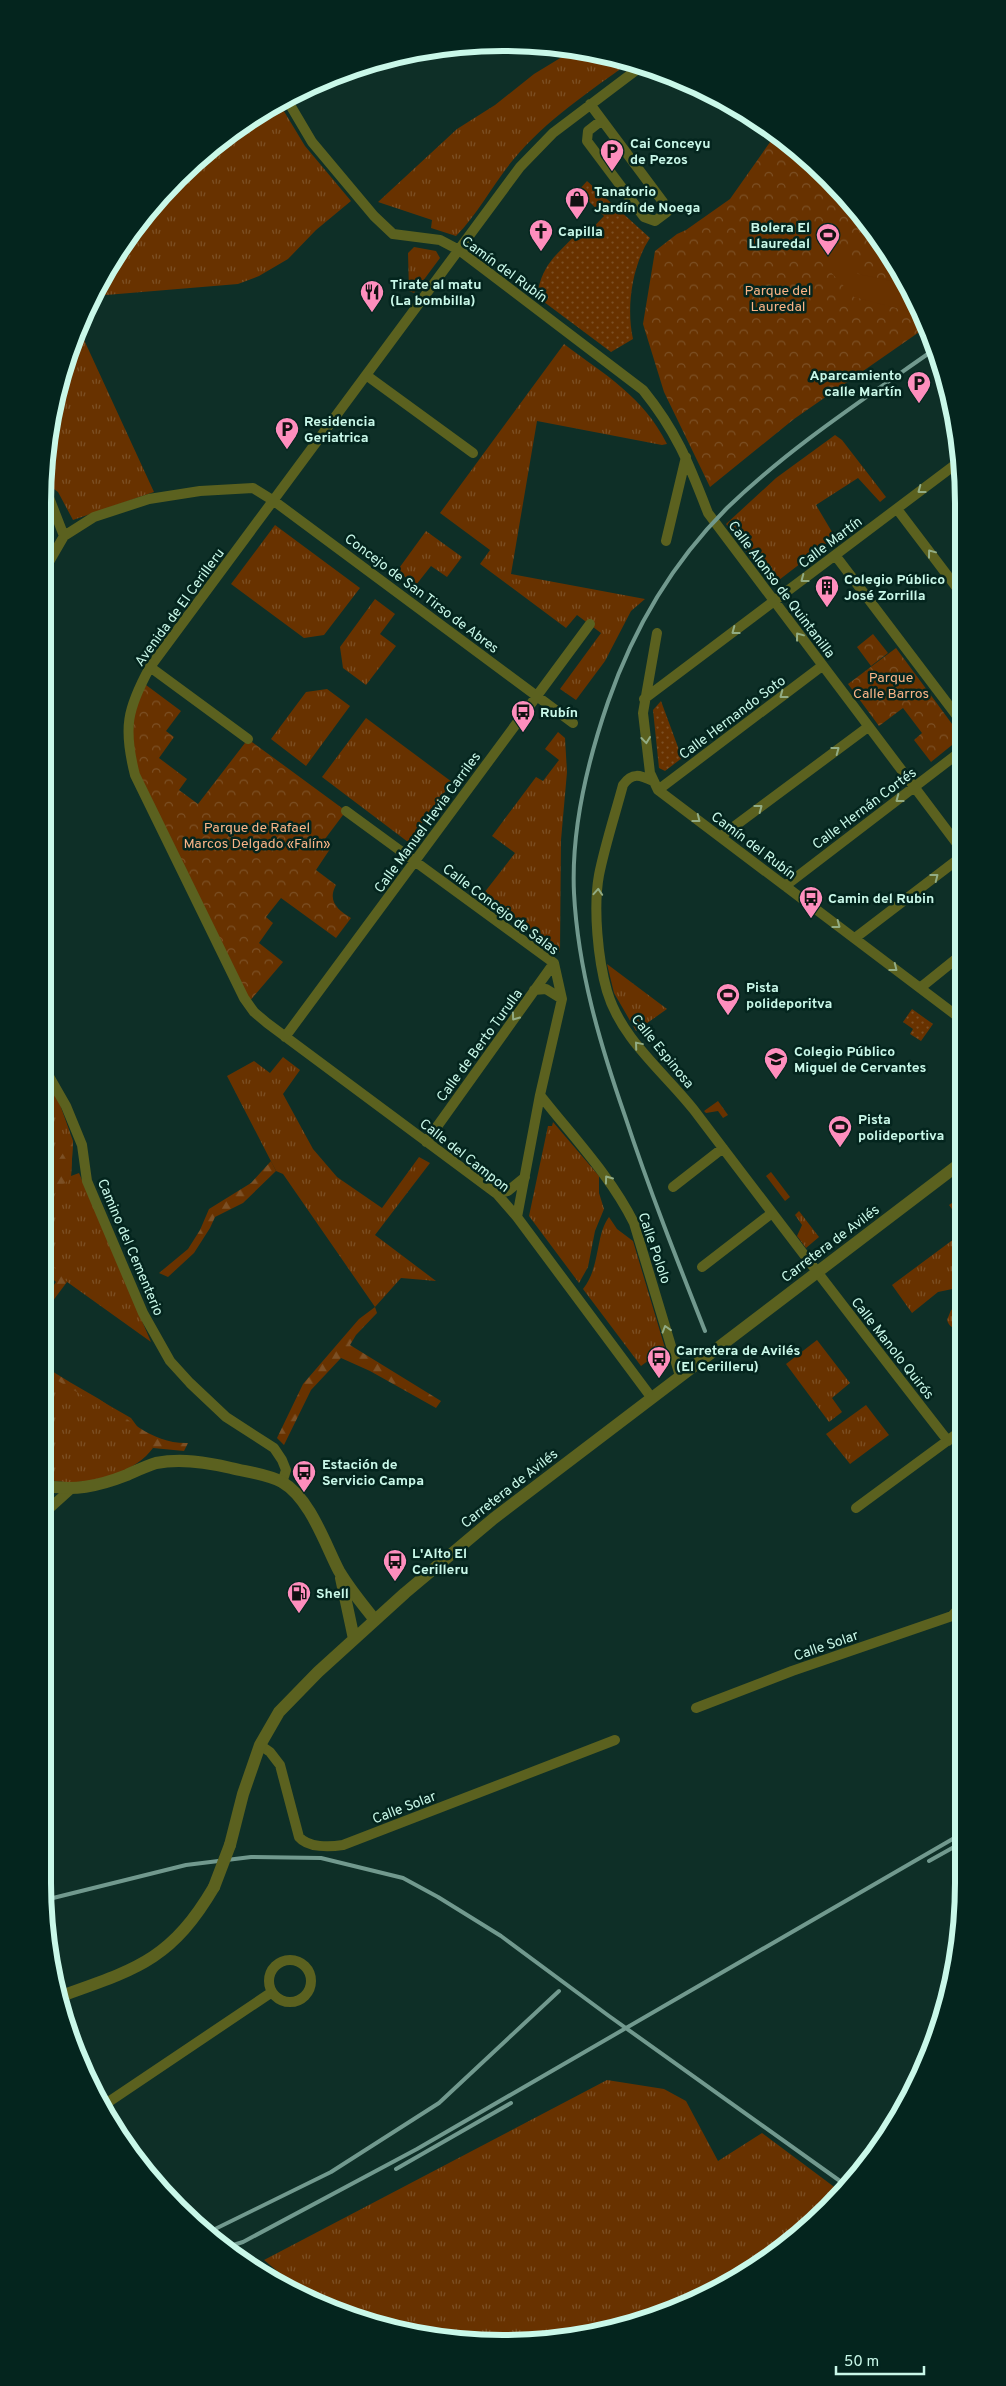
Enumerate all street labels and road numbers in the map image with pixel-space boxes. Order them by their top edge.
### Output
street label: Camín del Rubín [458,233,550,307]
street label: Calle Martín [796,514,866,573]
street label: Calle Alonso de Quintanilla [724,518,838,662]
street label: Concejo de San Tirso de Abres [341,531,502,658]
street label: Avenida de El Cerilleru [132,546,229,670]
street label: Calle Hernando Soto [676,673,790,764]
street label: Calle Manuel Hevia Carriles [371,749,485,897]
street label: Calle Hernán Cortés [810,765,920,854]
street label: Camín del Rubín [707,809,799,884]
street label: Calle Concejo de Salas [439,861,561,959]
street label: Calle de Berto Turulla [434,986,527,1106]
street label: Calle Espinosa [627,1012,697,1092]
street label: Calle del Campon [416,1116,512,1197]
street label: Camino del Cementerio [93,1176,166,1319]
street label: Carretera de Avilés [778,1202,883,1287]
street label: Calle Pololo [633,1211,674,1287]
street label: Calle Manolo Quirós [847,1295,937,1403]
street label: Carretera de Avilés [458,1446,562,1532]
street label: Calle Solar [792,1627,862,1665]
street label: Calle Solar [370,1788,439,1828]

